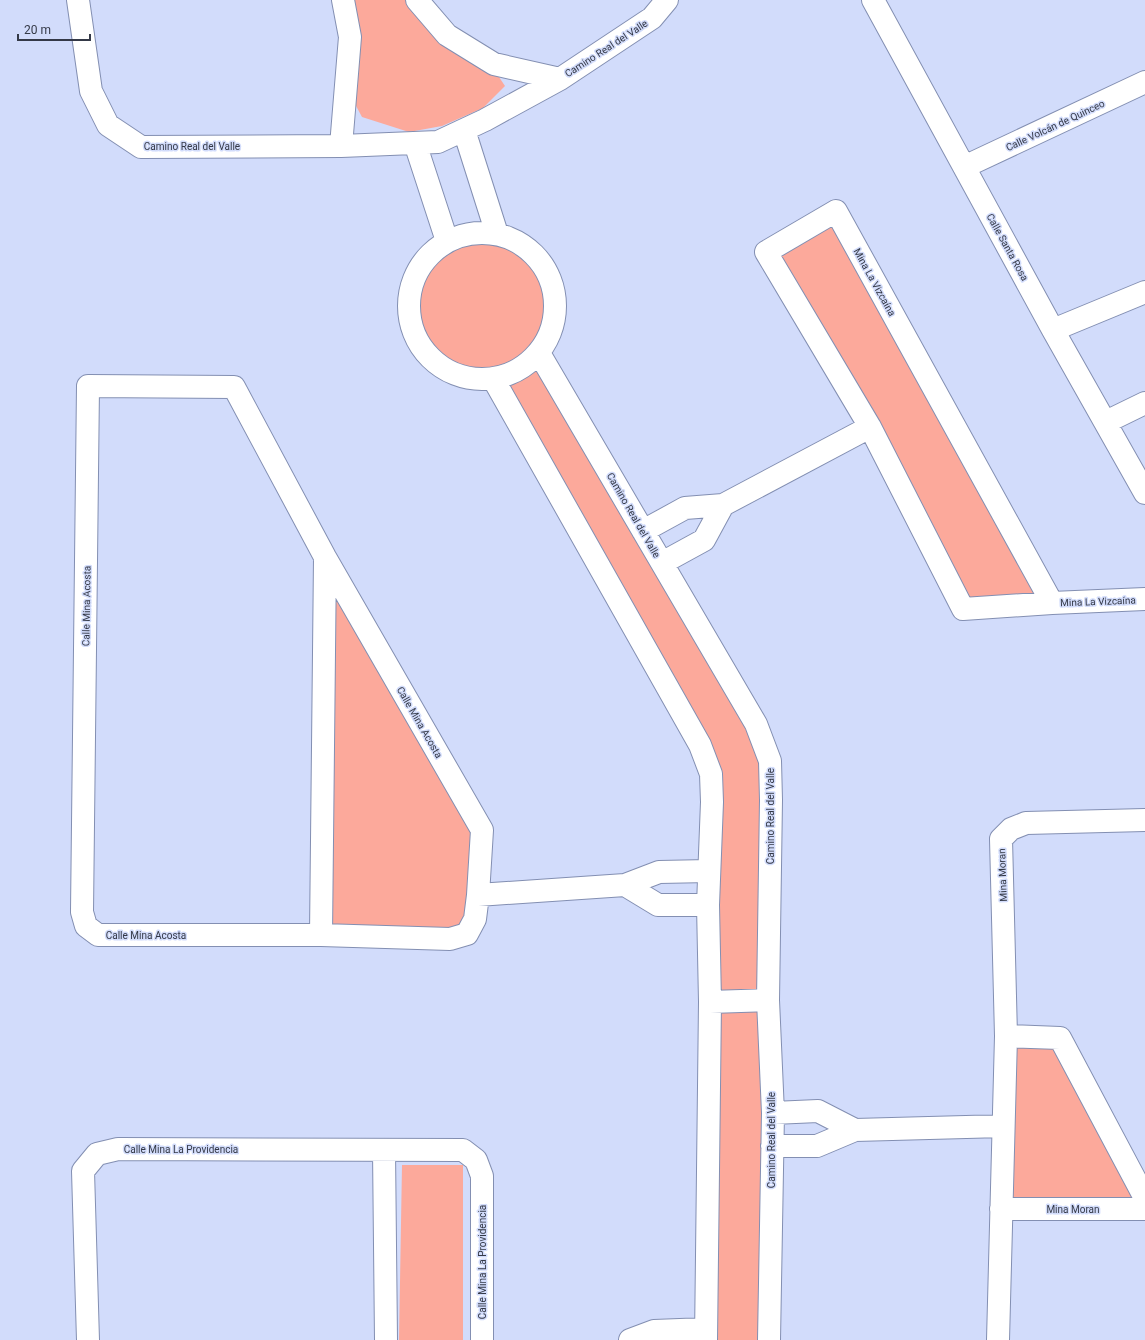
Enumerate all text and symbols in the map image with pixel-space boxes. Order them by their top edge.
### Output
scale bar [18,16,90,42]
street label: Camino Real del Valle [563,18,650,79]
text: 20 m [24,23,51,37]
street label: Calle Volcán de Quinceo [1004,98,1107,153]
street label: Camino Real del Valle [144,141,240,152]
street label: Calle Santa Rosa [985,212,1031,283]
street label: Mina La Vizcaína [851,246,898,318]
street label: Camino Real del Valle [605,471,662,560]
street label: Calle Mina Acosta [80,566,93,646]
street label: Mina La Vizcaína [1060,595,1136,608]
street label: Calle Mina Acosta [395,685,444,760]
street label: Camino Real del Valle [765,768,776,864]
street label: Mina Moran [996,848,1009,902]
street label: Calle Mina Acosta [106,930,186,941]
street label: Camino Real del Valle [766,1092,777,1188]
street label: Calle Mina La Providencia [124,1144,238,1155]
street label: Mina Moran [1046,1204,1100,1215]
street label: Calle Mina La Providencia [477,1205,488,1319]

